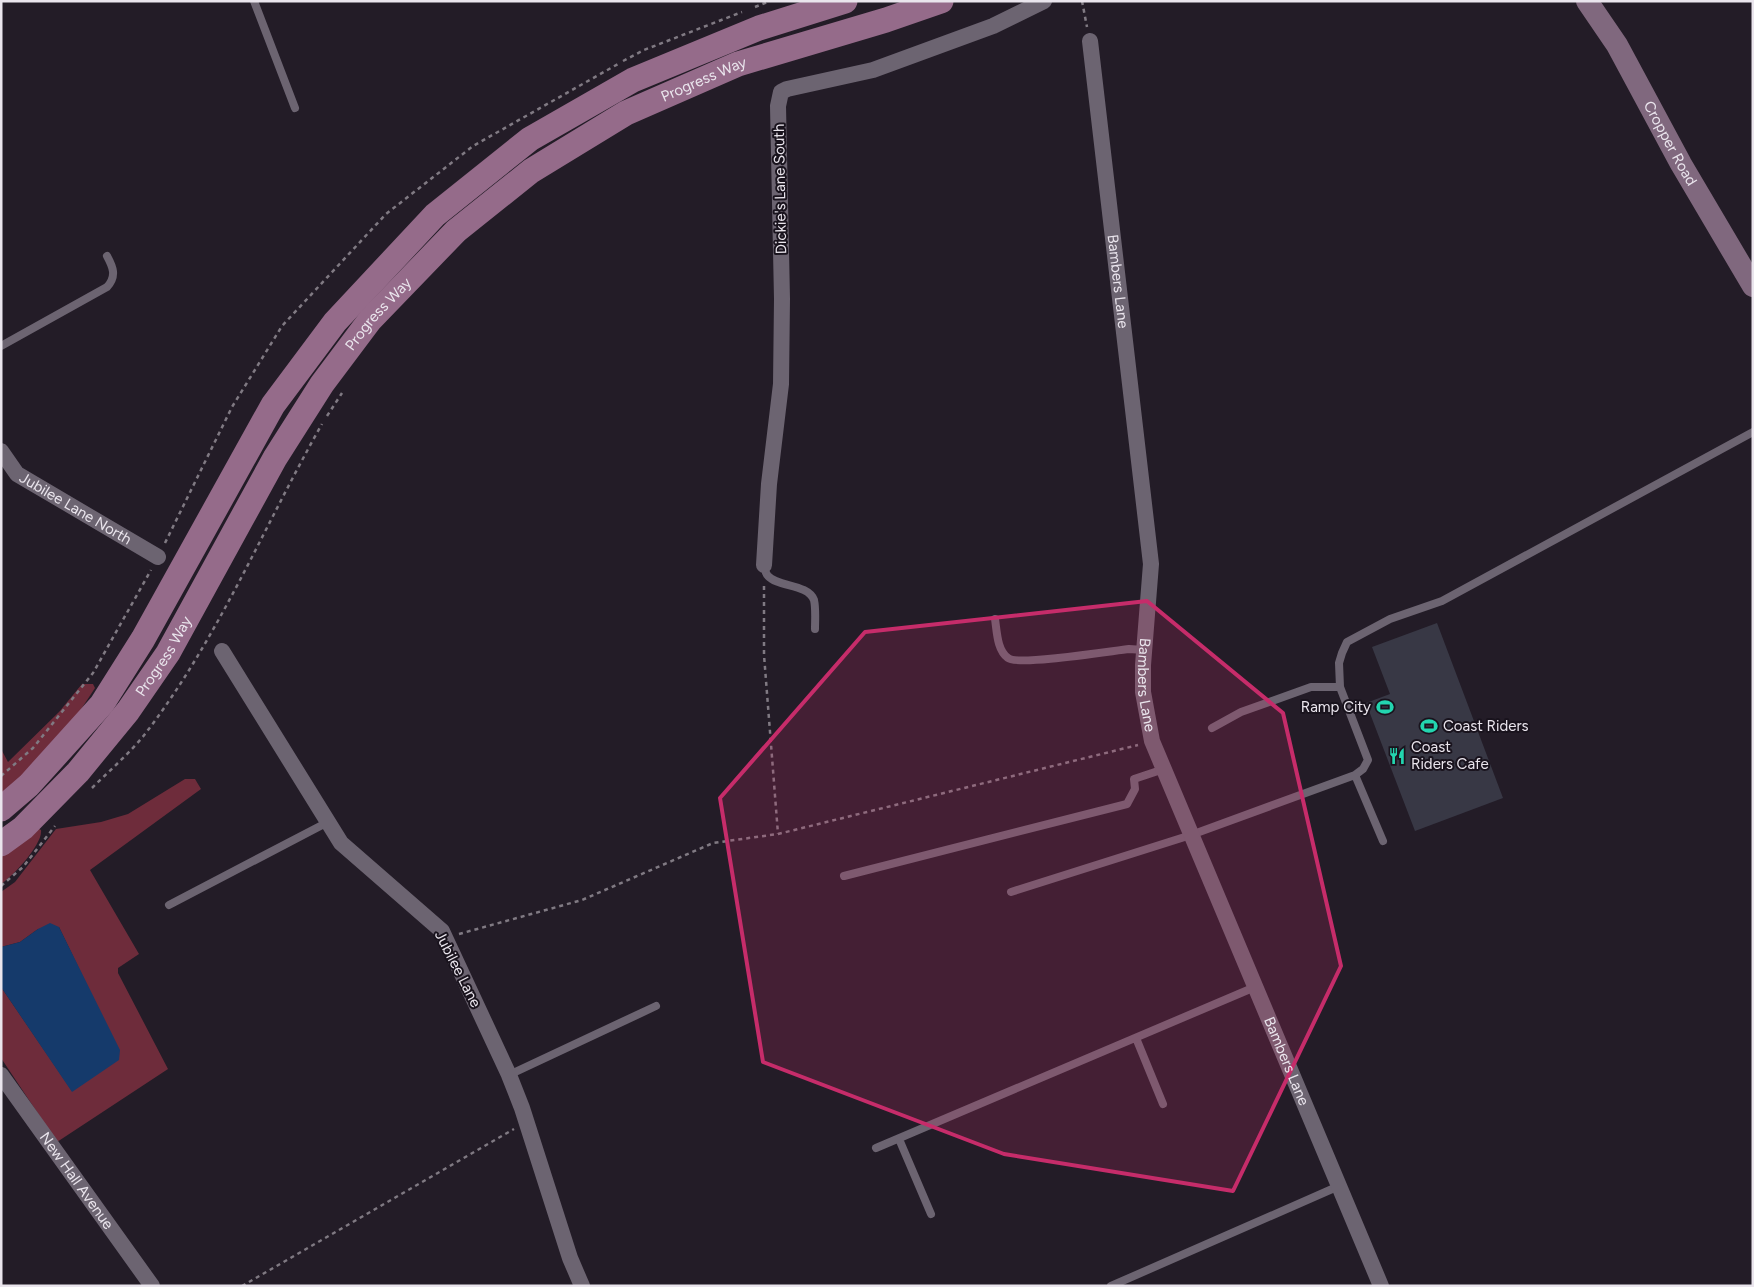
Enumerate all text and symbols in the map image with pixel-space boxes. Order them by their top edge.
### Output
street label: Progress Way [658,53,749,106]
street label: Cropper Road [1640,98,1701,189]
street label: Dickie's Lane South [770,124,790,254]
street label: Bambers Lane [1104,233,1132,329]
street label: Progress Way [341,274,415,354]
street label: Jubilee Lane North [16,469,135,548]
street label: Progress Way [132,613,196,700]
street label: Bambers Lane [1134,637,1159,733]
sports icon: Ramp City [1375,697,1395,717]
place label: Ramp City [1301,698,1371,716]
sports icon: Coast Riders [1419,716,1439,736]
place label: Coast Riders [1443,717,1528,735]
place label: Coast Riders Cafe [1411,738,1489,773]
restaurant icon: Coast Riders Cafe [1387,746,1407,766]
street label: Jubilee Lane [431,928,485,1010]
street label: Bambers Lane [1260,1014,1313,1108]
street label: New Hall Avenue [36,1129,117,1233]

